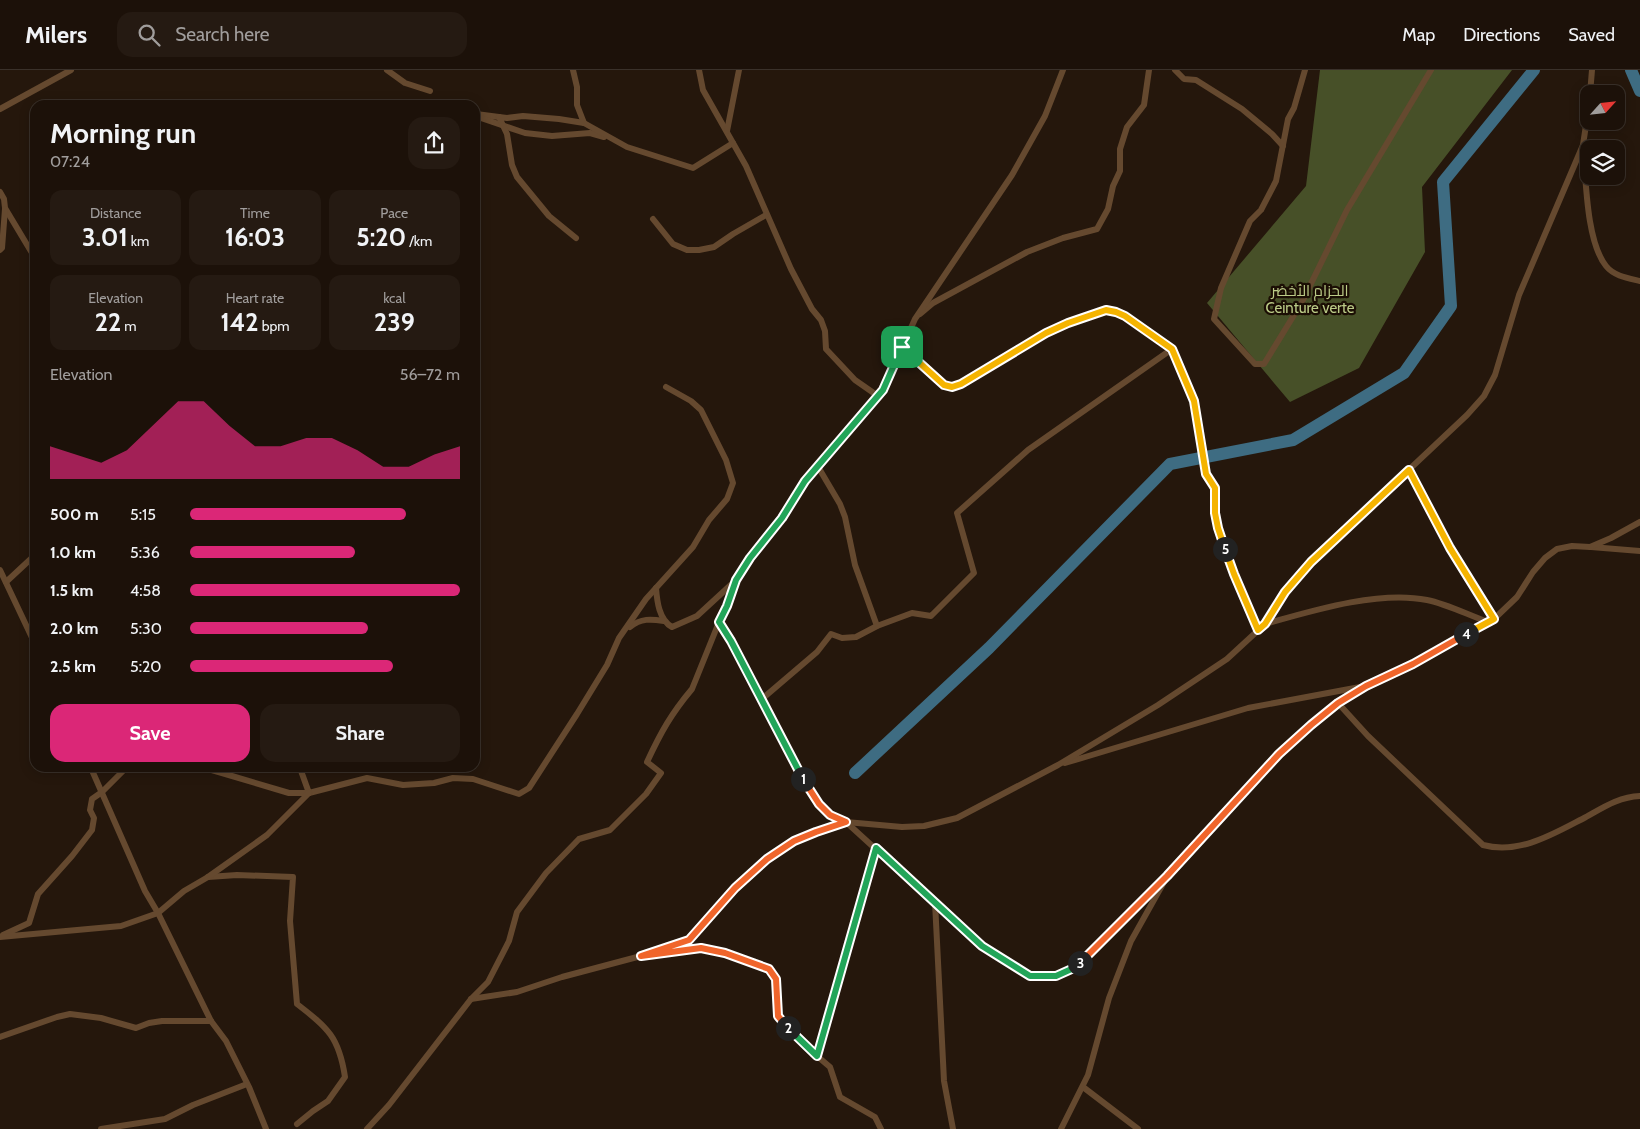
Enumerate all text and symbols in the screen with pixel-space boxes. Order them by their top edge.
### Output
search box [117,12,467,57]
text: Milers [25,20,87,49]
icon: search [135,21,163,49]
text: Search here [175,23,270,46]
text: Map [1402,24,1435,46]
text: Directions [1463,24,1540,46]
text: Saved [1568,24,1615,46]
north arrow [1580,85,1625,130]
map controls [1580,85,1625,185]
text: Morning run [50,116,196,150]
button: share [408,117,460,169]
button: layers [1580,140,1625,185]
text: 07:24 [50,152,90,171]
text: Distance [90,204,141,222]
text: Time [240,204,270,222]
text: Pace [380,204,408,222]
text: 3.01 [82,222,128,252]
text: 16:03 [225,222,285,252]
text: 5:20 [356,222,406,252]
text: km [128,232,149,250]
text: /km [406,232,432,250]
park label: الحزام الأخضر Ceinture verte [1265,282,1355,317]
text: Elevation [88,289,143,307]
text: Heart rate [226,289,284,307]
text: kcal [383,289,406,307]
text: 22 [95,307,121,337]
text: 142 [221,307,258,337]
text: 239 [374,307,415,337]
text: m [121,317,137,335]
text: bpm [258,317,289,335]
pin [881,326,923,368]
icon: arrive [888,333,916,361]
text: Elevation [50,365,113,384]
text: 56–72 m [400,365,460,384]
text: 500 m [50,505,99,524]
text: 5:15 [130,505,156,524]
pin: 5 [1212,536,1238,562]
text: 5 [1222,540,1229,558]
text: 1.0 km [50,543,96,562]
text: 5:36 [130,543,160,562]
text: 1.5 km [50,581,93,600]
text: 4:58 [130,581,161,600]
text: 2.0 km [50,619,98,638]
text: 5:30 [130,619,162,638]
pin: 4 [1454,622,1478,646]
text: 4 [1462,625,1471,643]
text: 2.5 km [50,657,96,676]
text: 5:20 [130,657,162,676]
button: Save [50,704,250,762]
button: Share [260,704,460,762]
pin: 1 [790,766,816,792]
text: 1 [801,770,806,788]
pin: 3 [1068,950,1092,976]
text: 3 [1077,954,1084,972]
pin: 2 [776,1016,800,1040]
text: 2 [785,1019,792,1037]

